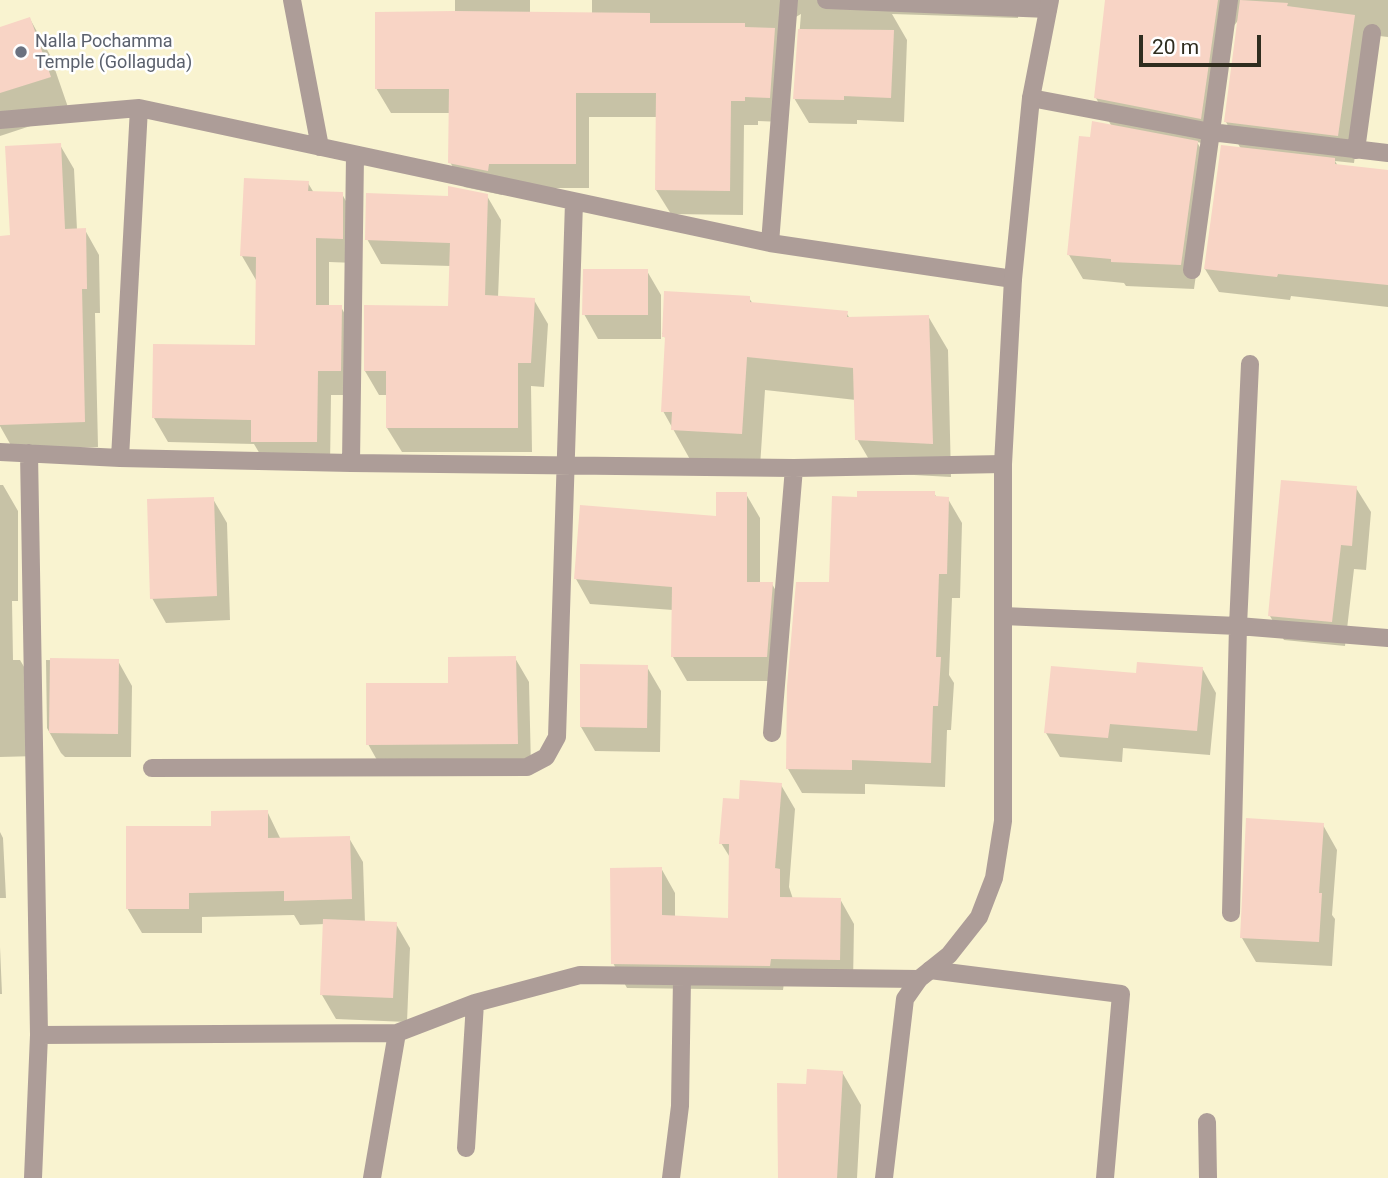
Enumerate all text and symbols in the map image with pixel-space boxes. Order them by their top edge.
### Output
scale bar [1143,21,1266,65]
place label: Nalla Pochamma Temple (Gollaguda) [35,31,192,74]
text: 20 m [1152,35,1199,59]
marker: Nalla Pochamma Temple (Gollaguda) [13,44,29,60]

